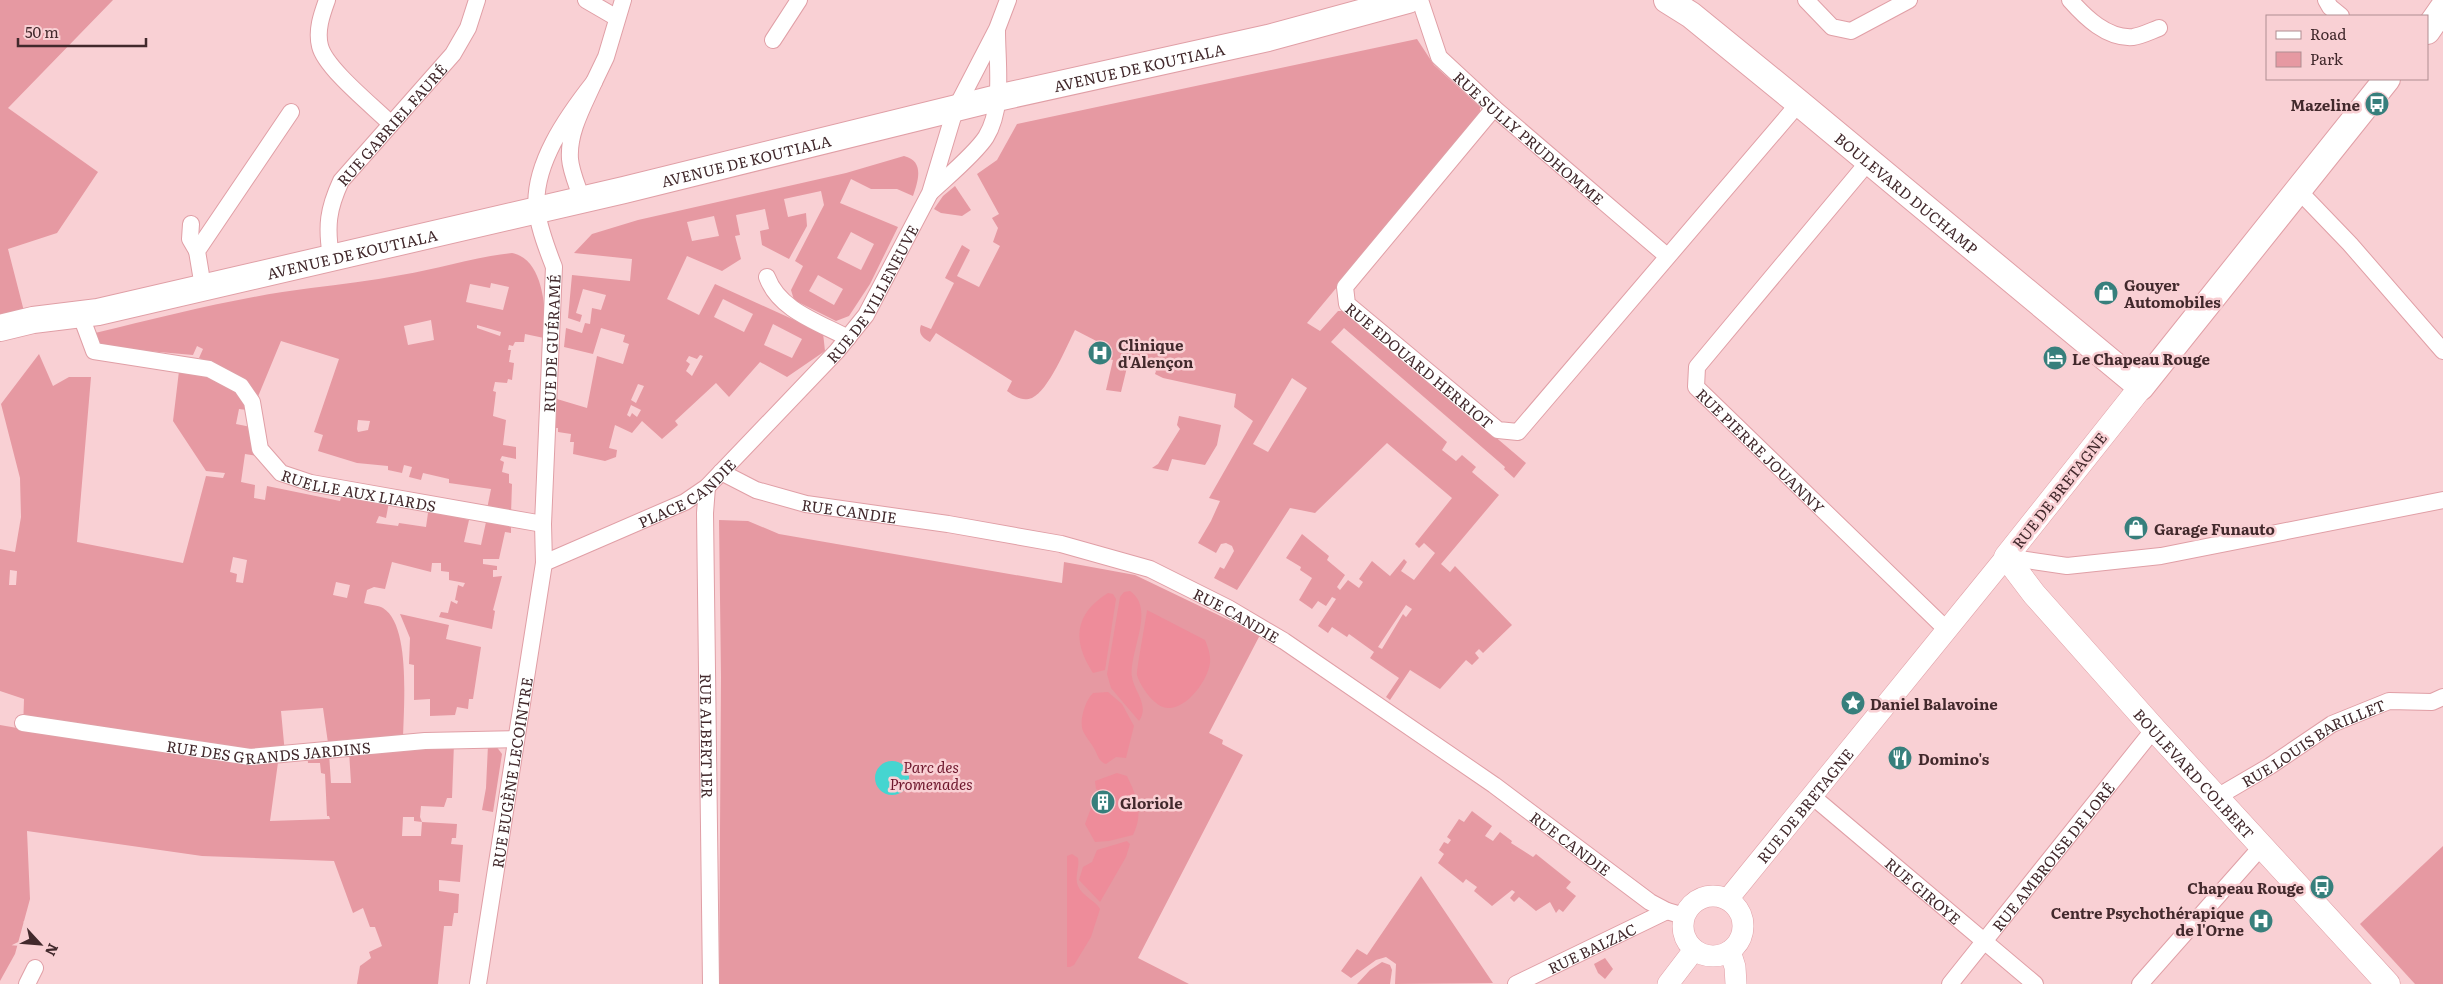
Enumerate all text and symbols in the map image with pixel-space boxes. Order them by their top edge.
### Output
scale bar [18,15,145,47]
legend [2266,15,2428,80]
text: 50 m [25,20,59,43]
text: Road [2310,22,2346,45]
street label: AVENUE DE KOUTIALA [1051,36,1227,97]
text: Park [2310,47,2344,70]
street label: RUE GABRIEL FAURÉ [331,58,452,190]
street label: RUE SULLY PRUDHOMME [1449,65,1610,209]
bus stop icon: Mazeline [2364,91,2390,117]
place label: Mazeline [2291,93,2360,116]
street label: BOULEVARD DUCHAMP [1830,126,1984,259]
street label: AVENUE DE KOUTIALA [658,128,833,192]
street label: RUE DE VILLENEUVE [820,220,923,368]
street label: AVENUE DE KOUTIALA [264,222,439,284]
place label: Gouyer Automobiles [2124,273,2221,313]
street label: RUE DE GUÉRAMÉ [536,274,565,413]
shop icon: Gouyer Automobiles [2093,280,2119,306]
street label: RUE EDOUARD HERRIOT [1341,296,1499,434]
place label: Clinique d'Alençon [1118,333,1194,373]
hospital icon: Clinique d'Alençon [1087,340,1113,366]
hotel icon: Le Chapeau Rouge [2042,345,2068,371]
place label: Le Chapeau Rouge [2072,347,2210,370]
street label: RUE PIERRE JOUANNY [1692,382,1831,518]
street label: RUE DE BRETAGNE [2006,427,2112,553]
street label: PLACE CANDIE [634,453,740,533]
street label: RUELLE AUX LIARDS [279,463,438,516]
street label: RUE CANDIE [800,492,898,528]
shop icon: Garage Funauto [2123,515,2149,541]
place label: Garage Funauto [2154,517,2275,540]
street label: RUE CANDIE [1190,581,1284,648]
street label: RUE ALBERT 1ER [696,673,720,799]
street label: RUE EUGÈNE LECOINTRE [485,675,537,870]
place icon: Daniel Balavoine [1840,690,1866,716]
place label: Daniel Balavoine [1870,692,1998,715]
street label: RUE LOUIS BARILLET [2237,692,2388,792]
street label: BOULEVARD COLBERT [2129,703,2260,843]
street label: RUE DES GRANDS JARDINS [165,733,372,769]
street label: RUE DE BRETAGNE [1751,743,1858,868]
restaurant icon: Domino's [1887,745,1913,771]
place label: Domino's [1918,747,1990,770]
park label: Parc des Promenades [889,755,973,795]
street label: RUE AMBROISE DE LORÉ [1986,776,2119,936]
building icon: Gloriole [1090,789,1116,815]
place label: Gloriole [1120,791,1183,814]
street label: RUE CANDIE [1526,805,1616,881]
street label: RUE GIROYE [1880,851,1967,929]
bus stop icon: Chapeau Rouge [2309,874,2335,900]
place label: Chapeau Rouge [2187,876,2304,899]
place label: Centre Psychothérapique de l'Orne [2051,901,2245,941]
hospital icon: Centre Psychothérapique de l'Orne [2248,908,2274,934]
street label: RUE BALZAC [1543,916,1640,979]
north arrow [15,919,65,969]
text: N [41,940,64,960]

